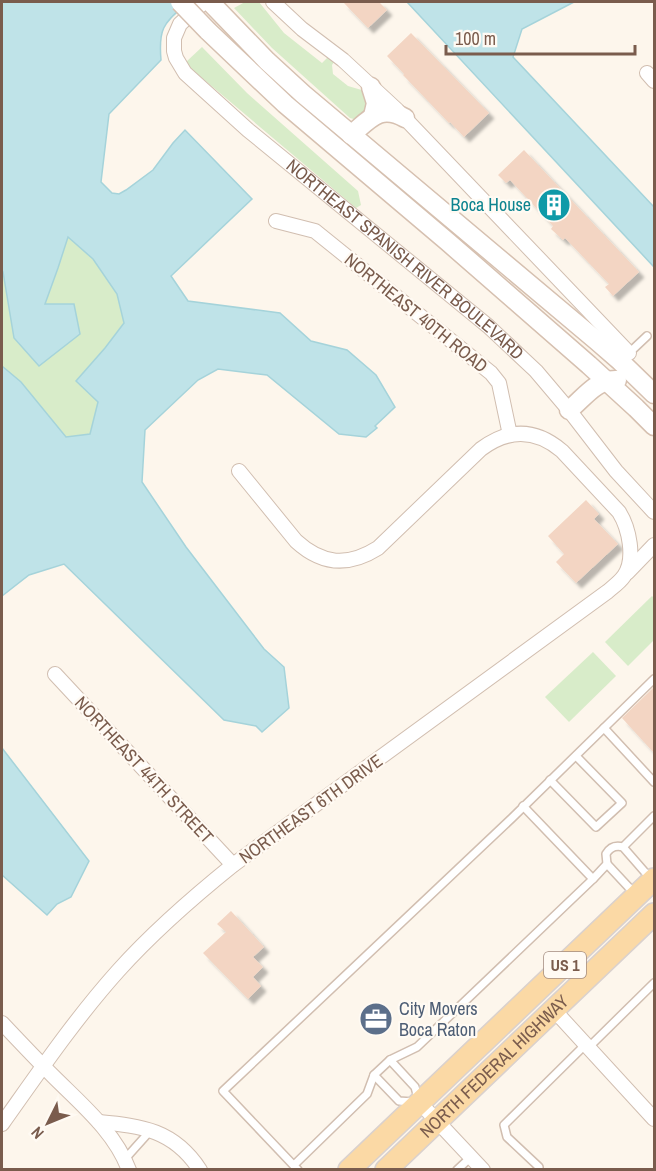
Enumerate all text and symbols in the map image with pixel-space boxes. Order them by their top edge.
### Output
scale bar [446,18,635,56]
text: 100 m [455,26,496,51]
street label: NORTHEAST SPANISH RIVER BOULEVARD [281,153,529,365]
building icon: Boca House [536,187,572,223]
place label: Boca House [451,192,531,217]
street label: NORTHEAST 40TH ROAD [339,247,493,378]
street label: NORTHEAST 44TH STREET [69,691,219,849]
street label: NORTHEAST 6TH DRIVE [234,748,388,869]
road number: US 1 [544,952,586,978]
street label: NORTH FEDERAL HIGHWAY [414,989,574,1143]
place label: City Movers Boca Raton [399,996,478,1042]
office icon: City Movers Boca Raton [358,1001,394,1037]
north arrow [18,1093,78,1153]
text: N [26,1122,48,1144]

